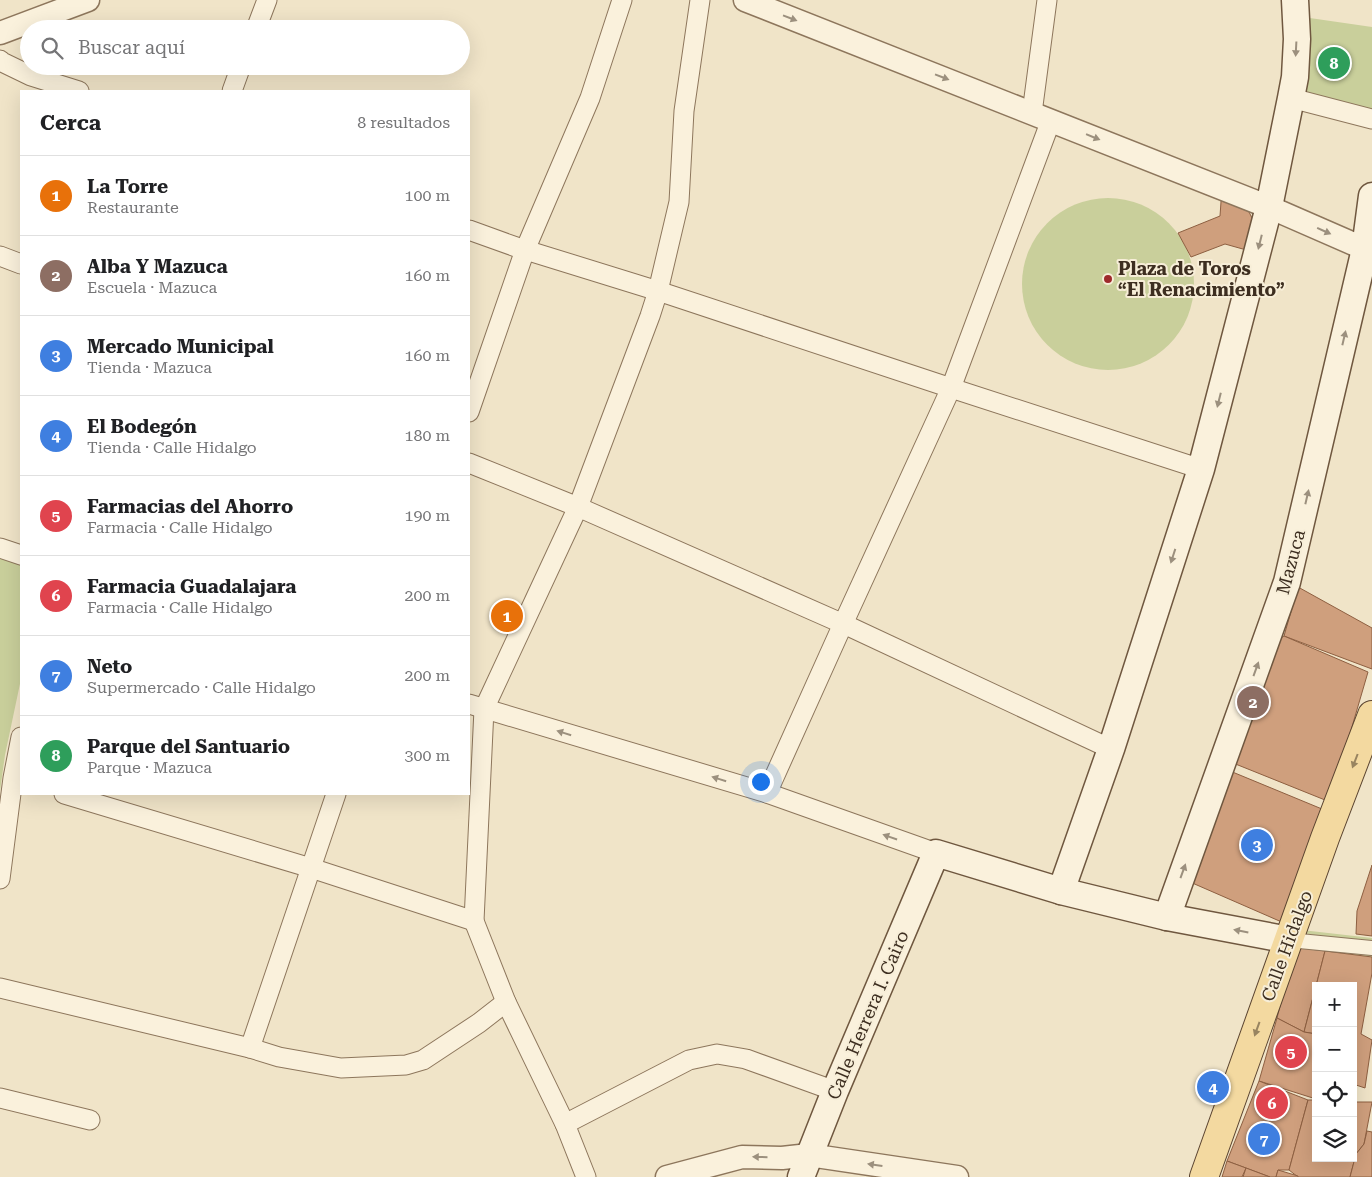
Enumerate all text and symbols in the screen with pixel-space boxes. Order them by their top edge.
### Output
one-way arrow [783,15,798,22]
search box [20,20,470,75]
icon: search [38,34,66,62]
text: Buscar aquí [78,36,185,59]
one-way arrow [1292,41,1300,57]
pin: 8 [1318,44,1350,82]
one-way arrow [935,73,950,81]
text: Cerca [40,111,101,135]
text: 8 resultados [357,113,450,132]
one-way arrow [1086,133,1101,141]
text: La Torre [87,175,168,198]
text: 1 [52,186,60,205]
text: 100 m [404,186,450,205]
text: Restaurante [87,198,179,217]
one-way arrow [1317,228,1331,236]
one-way arrow [1256,235,1264,250]
text: Alba Y Mazuca [87,255,228,278]
place label: Plaza de Toros “El Renacimiento” [1118,258,1284,300]
text: 2 [52,266,60,285]
text: 160 m [404,266,450,285]
marker: Plaza de Toros “El Renacimiento” [1102,273,1114,285]
text: Escuela · Mazuca [87,278,217,297]
one-way arrow [1340,331,1348,346]
text: Mercado Municipal [87,335,274,358]
text: 3 [52,346,60,365]
text: 160 m [404,346,450,365]
text: Tienda · Mazuca [87,358,212,377]
one-way arrow [1215,392,1223,407]
text: El Bodegón [87,415,197,438]
text: 4 [52,426,60,445]
text: 180 m [404,426,450,445]
text: Tienda · Calle Hidalgo [87,438,257,457]
one-way arrow [1303,489,1311,504]
text: Farmacias del Ahorro [87,495,293,518]
text: 5 [52,506,60,525]
text: 190 m [404,506,450,525]
text: Farmacia · Calle Hidalgo [87,518,273,537]
street label: Mazuca [1272,527,1309,597]
one-way arrow [1169,548,1177,563]
text: Farmacia Guadalajara [87,575,296,598]
text: 6 [52,586,60,605]
text: 200 m [404,586,450,605]
pin: 1 [491,597,523,635]
text: Farmacia · Calle Hidalgo [87,598,273,617]
text: Neto [87,655,132,678]
one-way arrow [1252,661,1260,676]
text: 7 [52,666,60,685]
text: 200 m [404,666,450,685]
text: Supermercado · Calle Hidalgo [87,678,316,697]
pin: 2 [1237,683,1269,721]
one-way arrow [556,728,571,736]
text: Parque del Santuario [87,735,290,758]
text: 8 [52,746,60,765]
text: 300 m [404,746,450,765]
one-way arrow [1351,754,1359,769]
text: Parque · Mazuca [87,758,212,777]
your location [748,769,774,795]
one-way arrow [712,775,727,783]
pin: 3 [1241,826,1273,864]
one-way arrow [882,833,897,841]
one-way arrow [1179,863,1187,878]
street label: Calle Hidalgo [1257,887,1316,1004]
one-way arrow [1233,926,1249,934]
street label: Calle Herrera I. Cairo [822,927,913,1102]
map controls [1312,982,1357,1162]
button: + [1312,982,1357,1027]
one-way arrow [1253,1021,1260,1036]
button: − [1312,1027,1357,1072]
pin: 5 [1275,1033,1307,1071]
pin: 4 [1197,1068,1229,1106]
button: locate [1312,1072,1357,1117]
pin: 6 [1256,1084,1288,1122]
button: layers [1312,1117,1357,1162]
pin: 7 [1248,1120,1280,1158]
one-way arrow [752,1153,768,1161]
one-way arrow [866,1161,882,1169]

